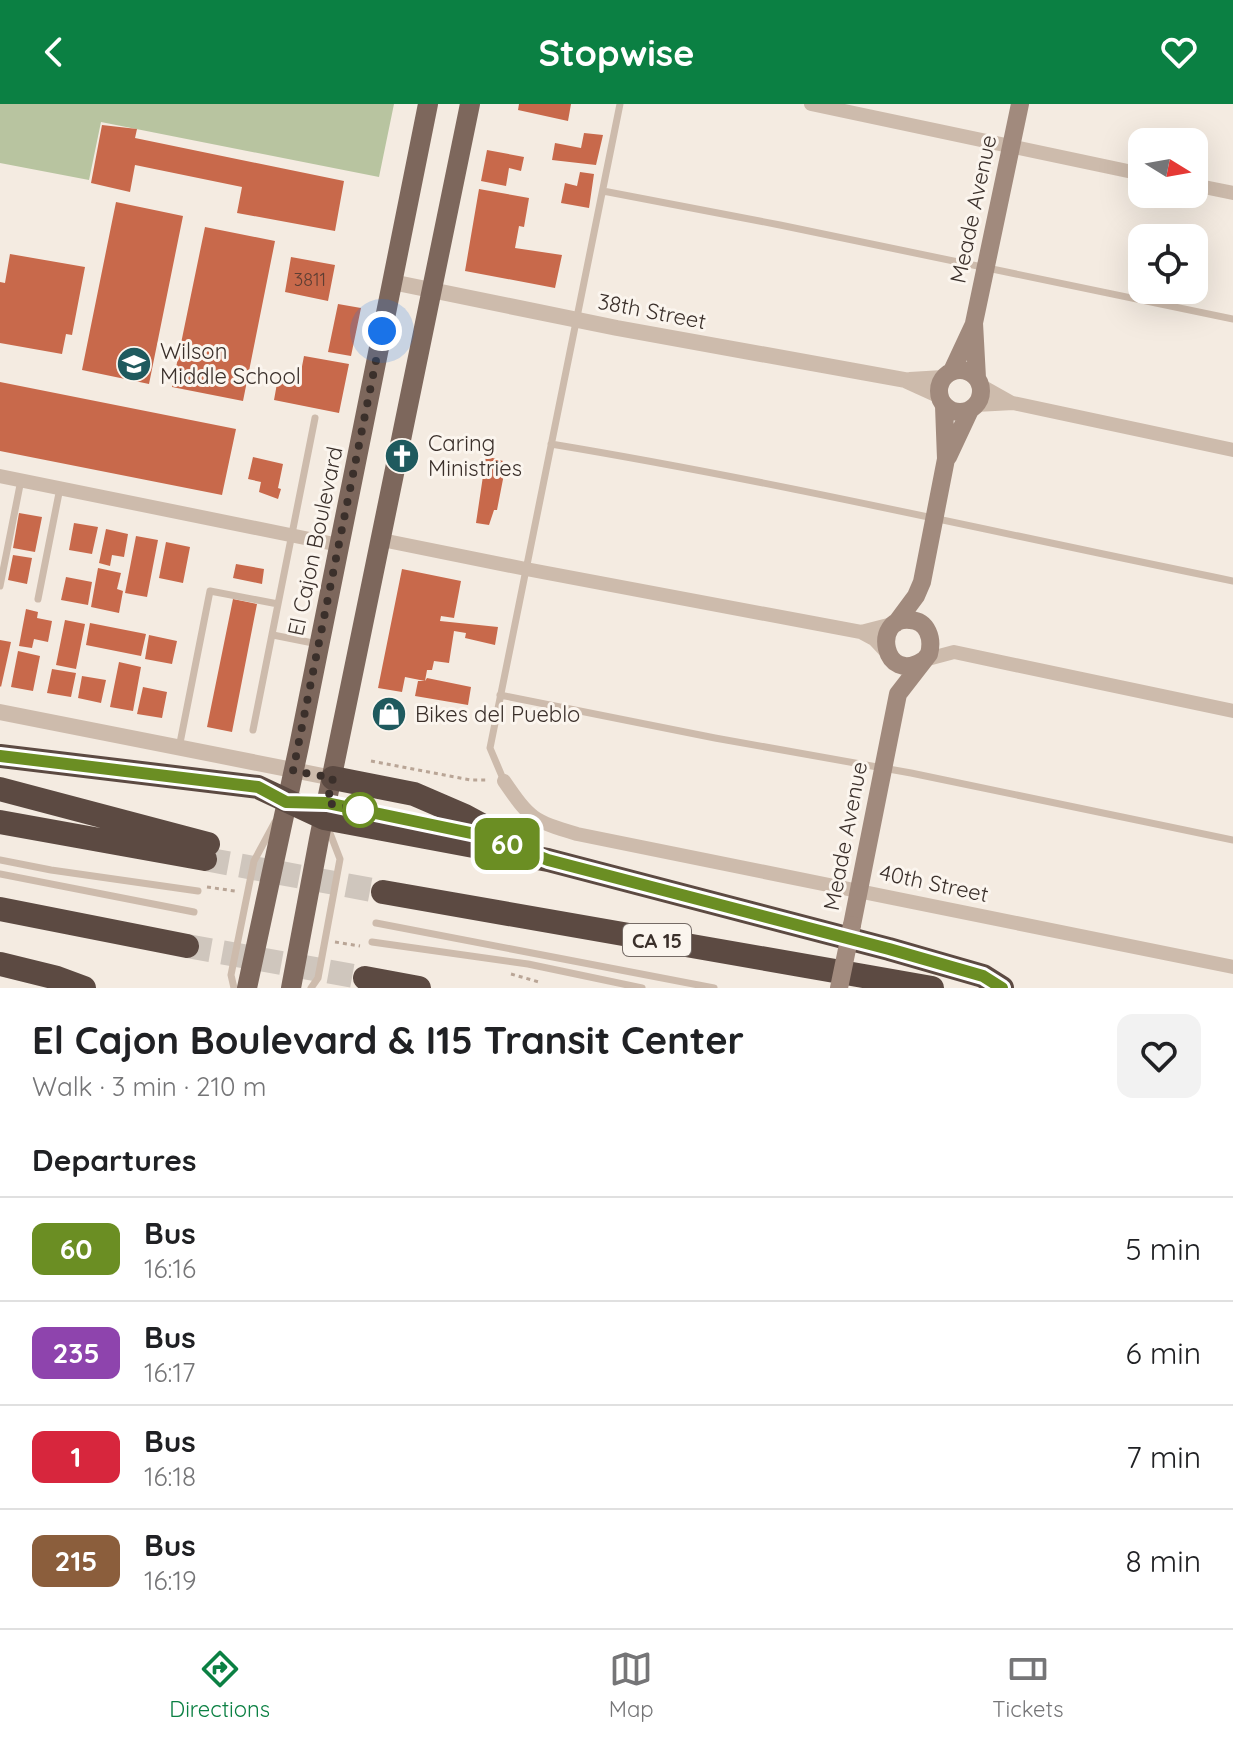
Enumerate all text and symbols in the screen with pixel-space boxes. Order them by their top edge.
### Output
icon: back [32,30,76,74]
text: Stopwise [539,30,694,75]
icon: heart [1157,30,1201,74]
north arrow [1128,128,1208,208]
map controls [1128,128,1208,304]
street label: Meade Avenue [944,132,1002,286]
button: locate [1128,224,1208,304]
house number: 3811 [294,268,326,291]
street label: 38th Street [596,287,708,335]
your location [362,311,402,351]
place label: Wilson Middle School [160,337,301,390]
school or university icon: Wilson Middle School [115,345,153,383]
place label: Caring Ministries [428,429,522,482]
church icon: Caring Ministries [383,437,421,475]
street label: El Cajon Boulevard [281,444,349,638]
shop icon: Bikes del Pueblo [370,695,408,733]
place label: Bikes del Pueblo [415,700,580,728]
street label: Meade Avenue [817,759,873,913]
unlabelled marker [343,793,377,827]
line badge: 60 [471,818,543,870]
text: 60 [491,826,523,861]
street label: 40th Street [877,858,991,908]
road number: CA 15 [623,924,691,956]
button: heart [1117,1014,1201,1098]
text: El Cajon Boulevard & I15 Transit Center [32,1016,744,1064]
text: Walk · 3 min · 210 m [32,1070,266,1103]
text: Departures [32,1141,197,1179]
text: Bus [144,1214,196,1252]
text: 5 min [1125,1230,1201,1268]
text: 60 [60,1231,92,1266]
text: 16:16 [144,1252,196,1285]
text: Bus [144,1318,196,1356]
text: 6 min [1126,1334,1201,1372]
text: 235 [52,1335,100,1370]
text: 16:17 [144,1356,195,1389]
text: Bus [144,1422,196,1460]
text: 7 min [1126,1438,1201,1476]
text: 1 [71,1439,81,1474]
text: 16:18 [144,1460,196,1493]
text: Bus [144,1526,196,1564]
text: 8 min [1125,1542,1201,1580]
text: 215 [55,1543,97,1578]
text: 16:19 [144,1564,197,1597]
tab: Directions [169,1647,270,1723]
tab: Map [609,1647,654,1723]
tab: Tickets [992,1647,1064,1723]

